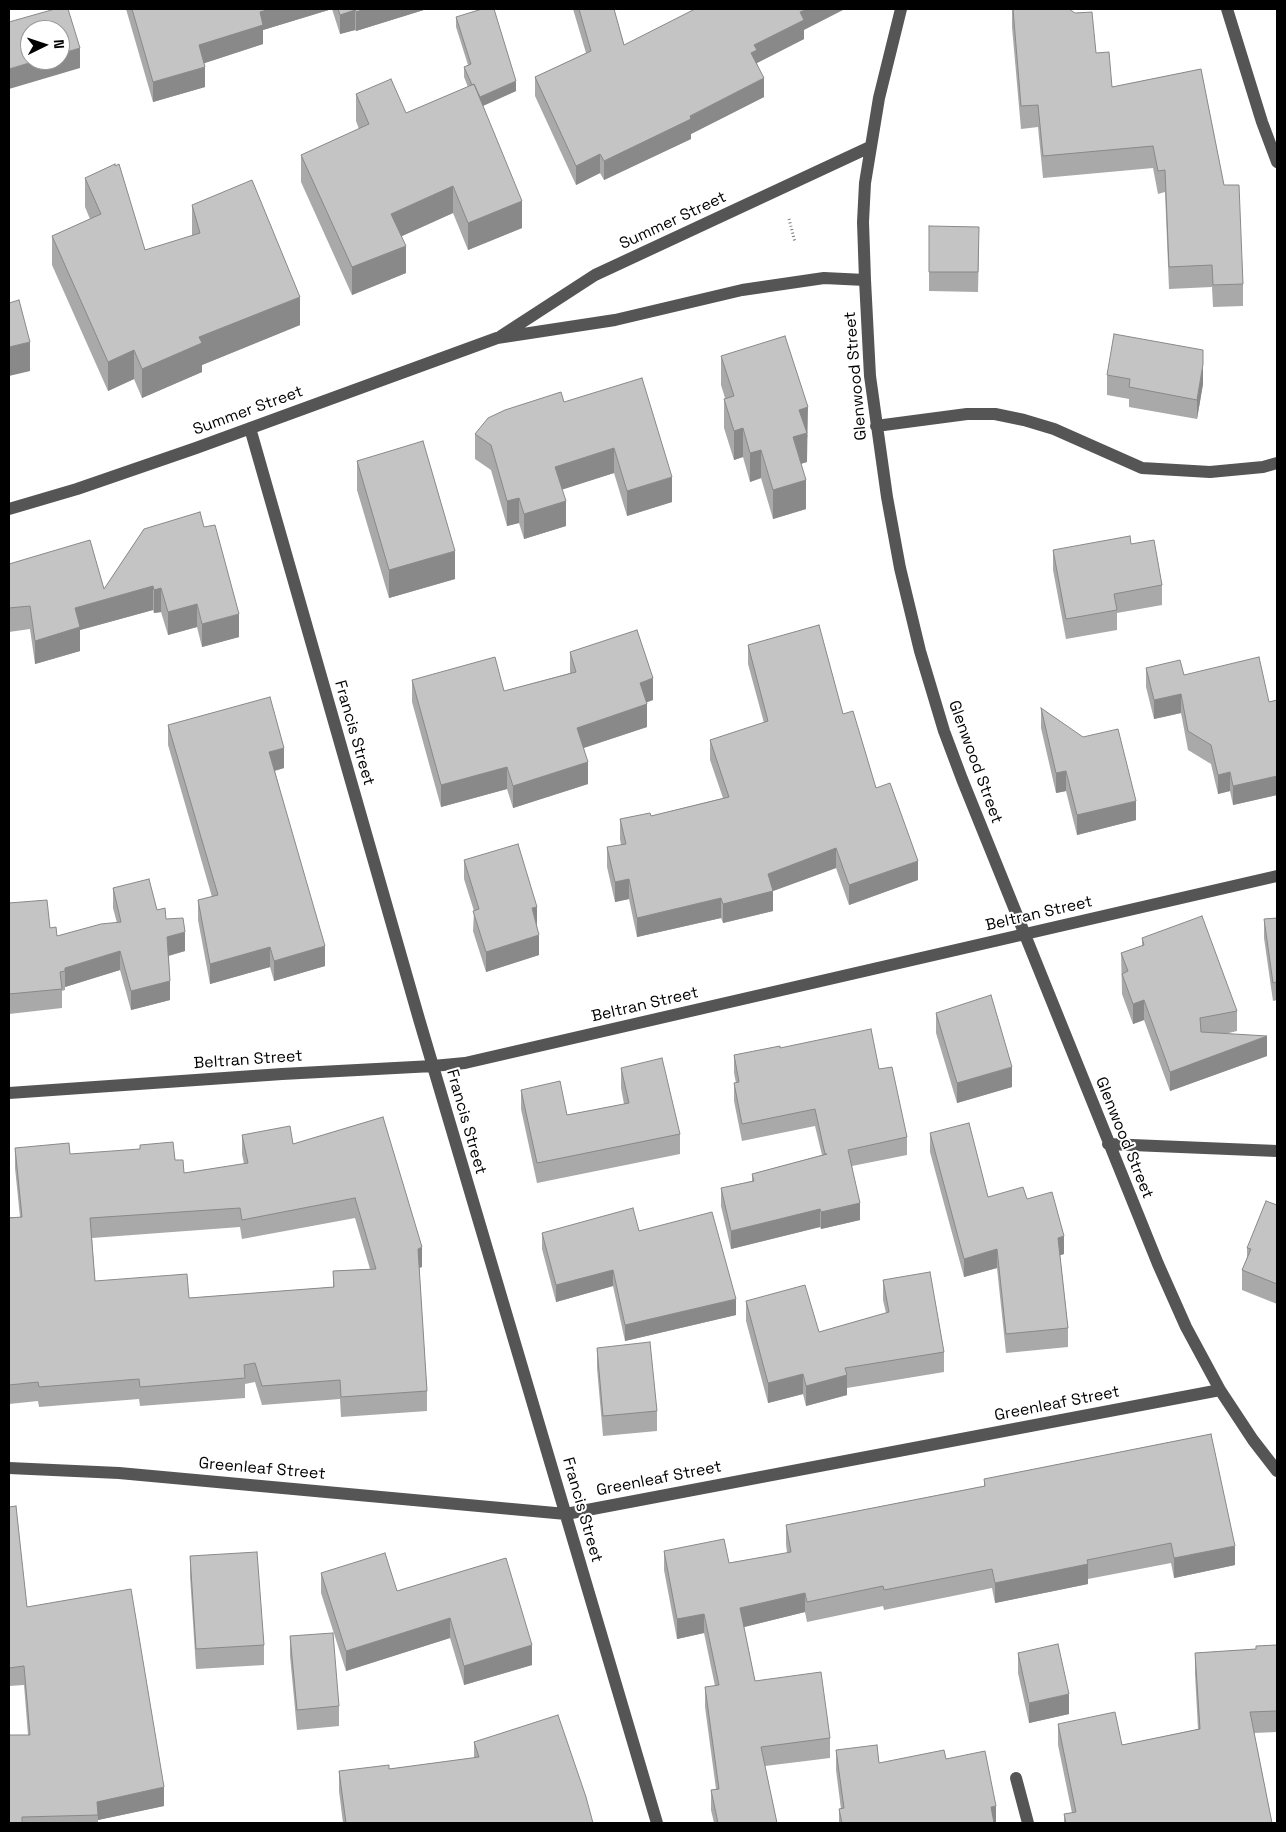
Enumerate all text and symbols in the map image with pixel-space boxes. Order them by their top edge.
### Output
north arrow [20,20,70,70]
text: N [50,39,68,49]
street label: Summer Street [617,188,729,254]
street label: Glenwood Street [841,311,871,441]
street label: Summer Street [190,382,306,440]
street label: Francis Street [330,678,378,788]
street label: Glenwood Street [944,698,1006,826]
street label: Beltran Street [984,892,1094,936]
street label: Beltran Street [590,983,700,1027]
street label: Beltran Street [193,1047,303,1073]
street label: Francis Street [442,1067,490,1177]
street label: Glenwood Street [1091,1074,1157,1202]
street label: Greenleaf Street [993,1382,1121,1426]
street label: Greenleaf Street [198,1454,326,1484]
street label: Francis Street [558,1455,606,1565]
street label: Greenleaf Street [595,1457,723,1501]

